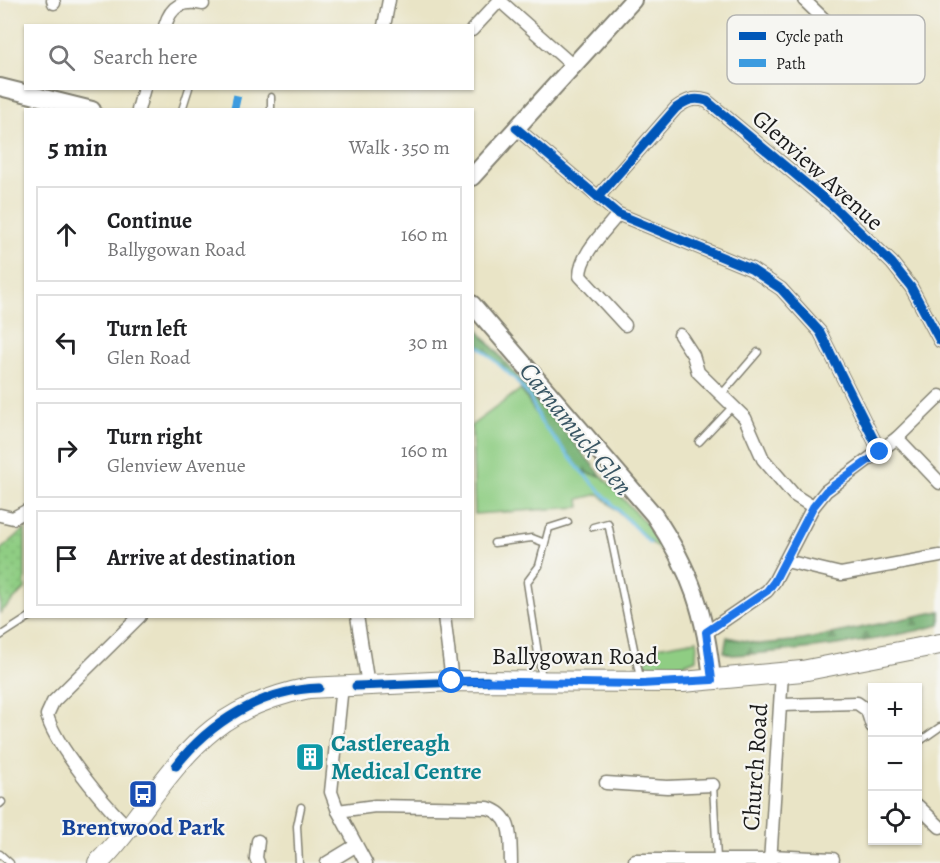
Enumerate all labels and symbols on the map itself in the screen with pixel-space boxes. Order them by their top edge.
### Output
legend [727,15,925,84]
text: Cycle path [776,26,844,48]
text: Path [776,53,806,75]
street label: Glenview Avenue [745,102,891,238]
water label: Carnamuck Glen [511,355,641,503]
route end [866,438,892,464]
street label: Ballygowan Road [492,640,658,672]
route start [438,667,464,693]
street label: Church Road [735,702,775,832]
place label: Castlereagh Medical Centre [331,727,482,787]
building icon: Castlereagh Medical Centre [294,741,326,773]
bus stop icon: Brentwood Park [127,778,159,810]
place label: Brentwood Park [61,811,225,843]

